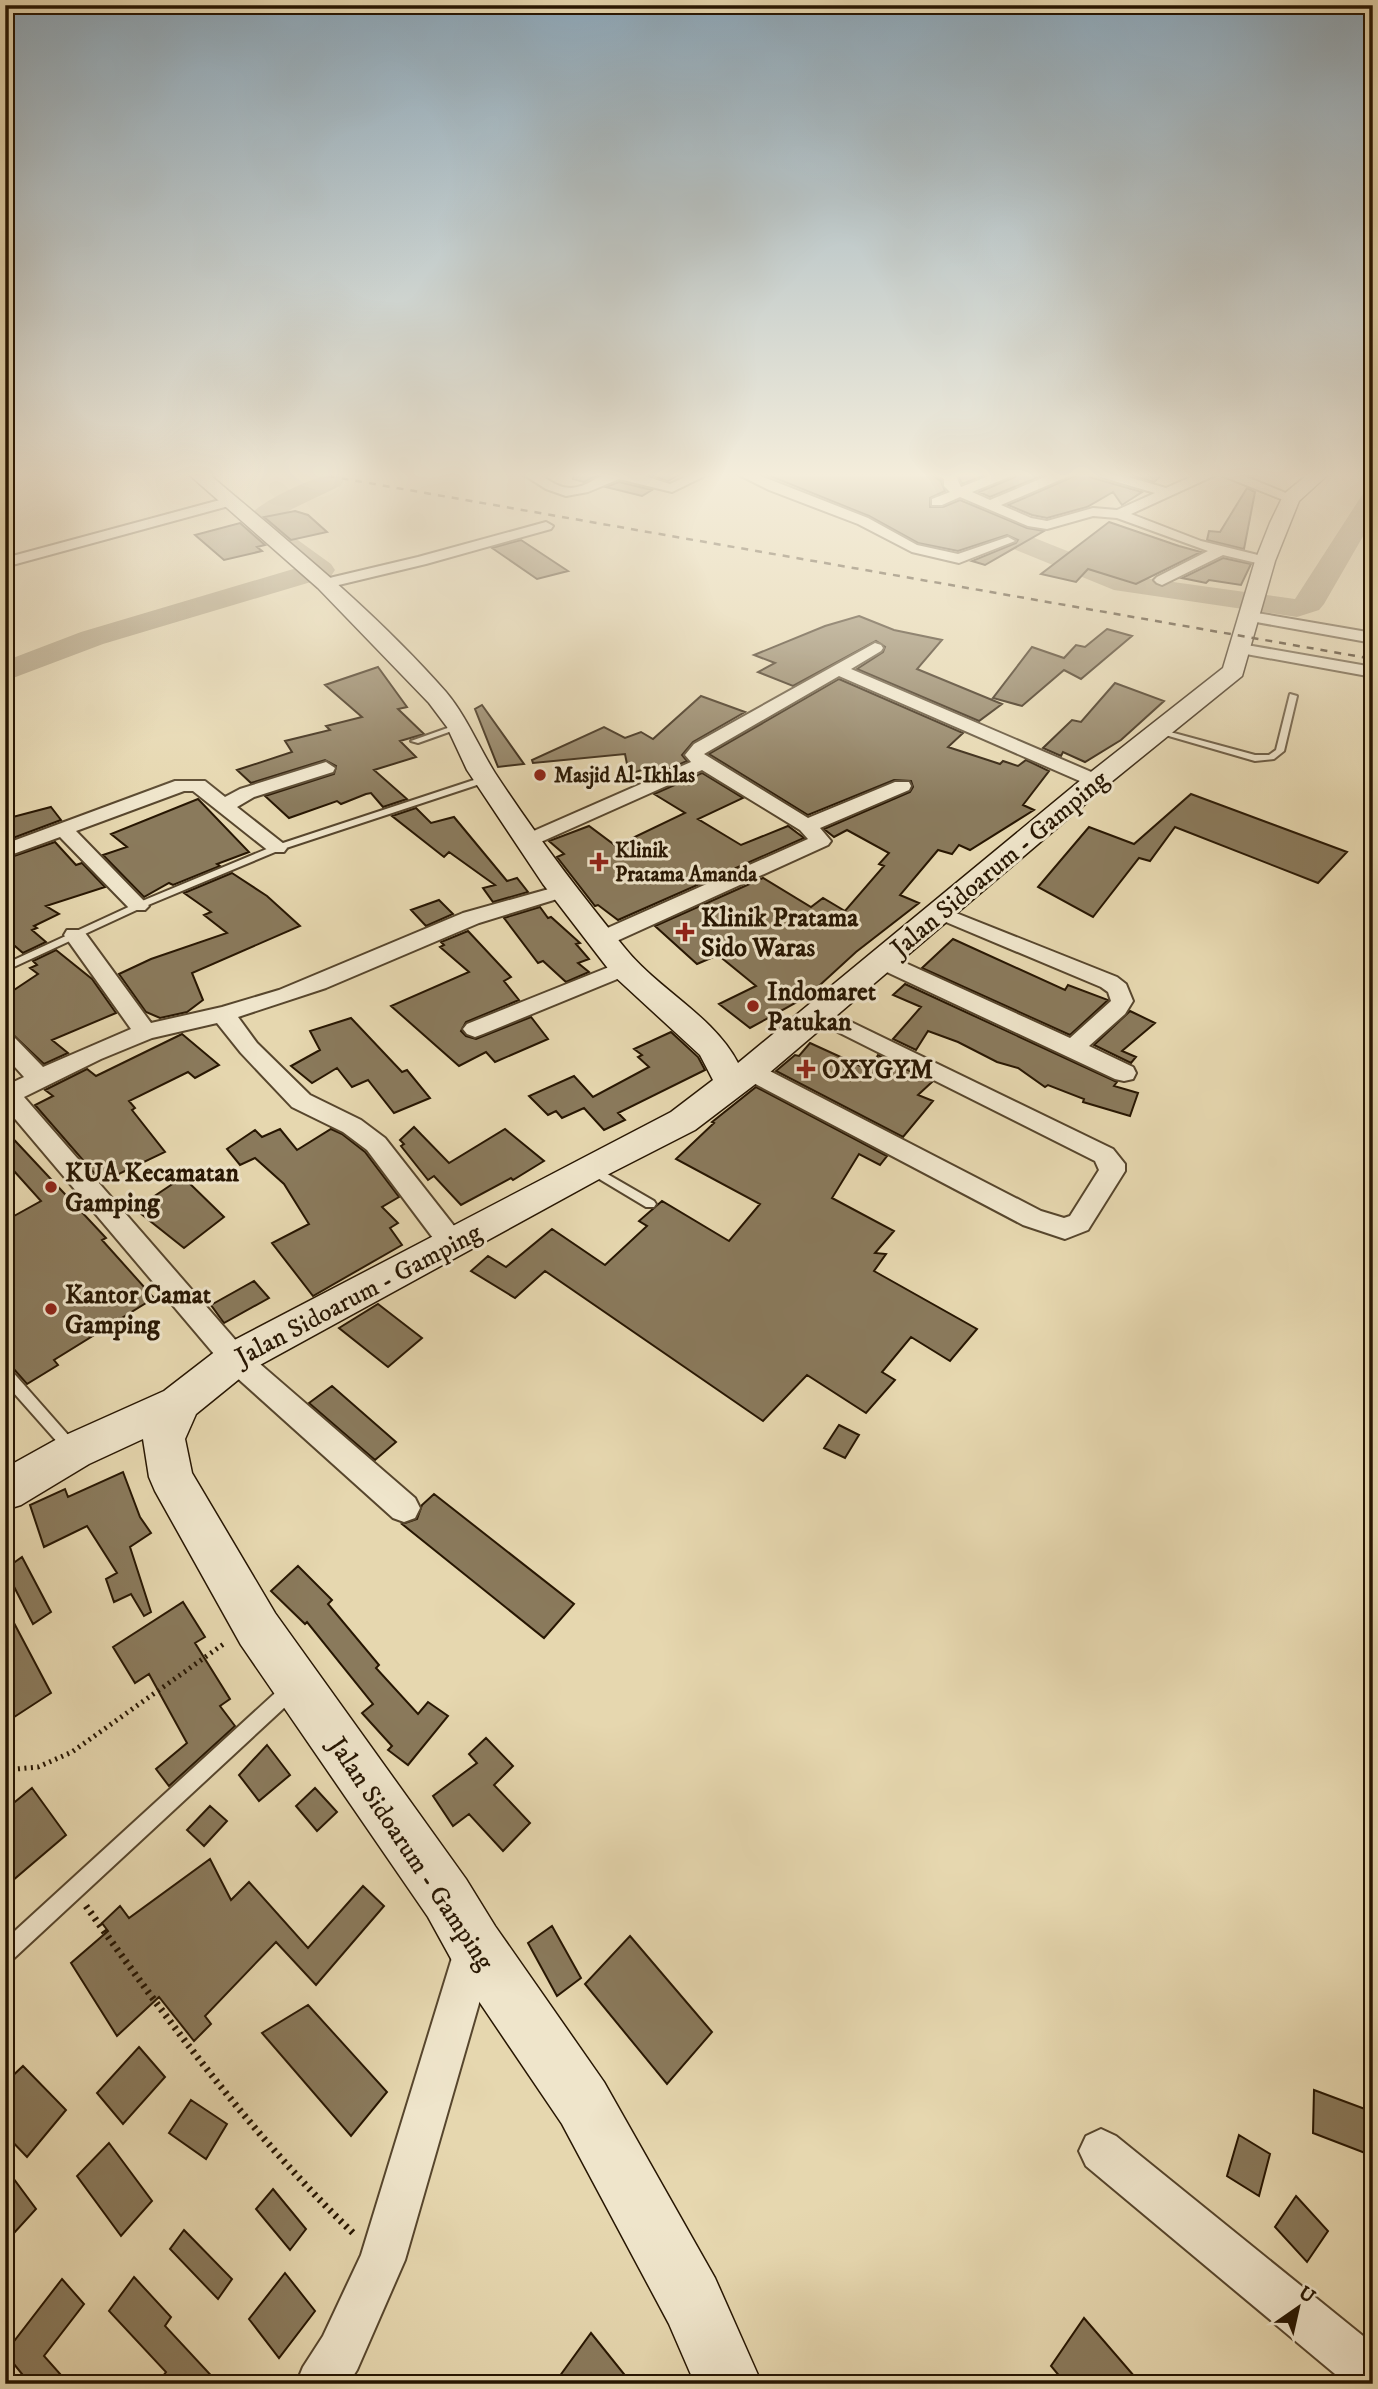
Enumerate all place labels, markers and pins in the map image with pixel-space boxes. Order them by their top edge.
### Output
place label: Masjid Al-Ikhlas [554,763,695,790]
marker: Masjid Al-Ikhlas [532,767,548,783]
place label: Klinik Pratama Amanda [615,838,758,888]
marker: Klinik Pratama Amanda [589,852,609,872]
place label: Klinik Pratama Sido Waras [701,902,859,965]
marker: Klinik Pratama Sido Waras [675,922,695,942]
place label: Indomaret Patukan [767,976,877,1039]
marker: Indomaret Patukan [745,998,761,1014]
place label: OXYGYM [822,1054,933,1087]
marker: OXYGYM [796,1059,816,1079]
place label: KUA Kecamatan Gamping [65,1157,239,1220]
marker: KUA Kecamatan Gamping [43,1179,59,1195]
place label: Kantor Camat Gamping [65,1279,212,1342]
marker: Kantor Camat Gamping [43,1301,59,1317]

